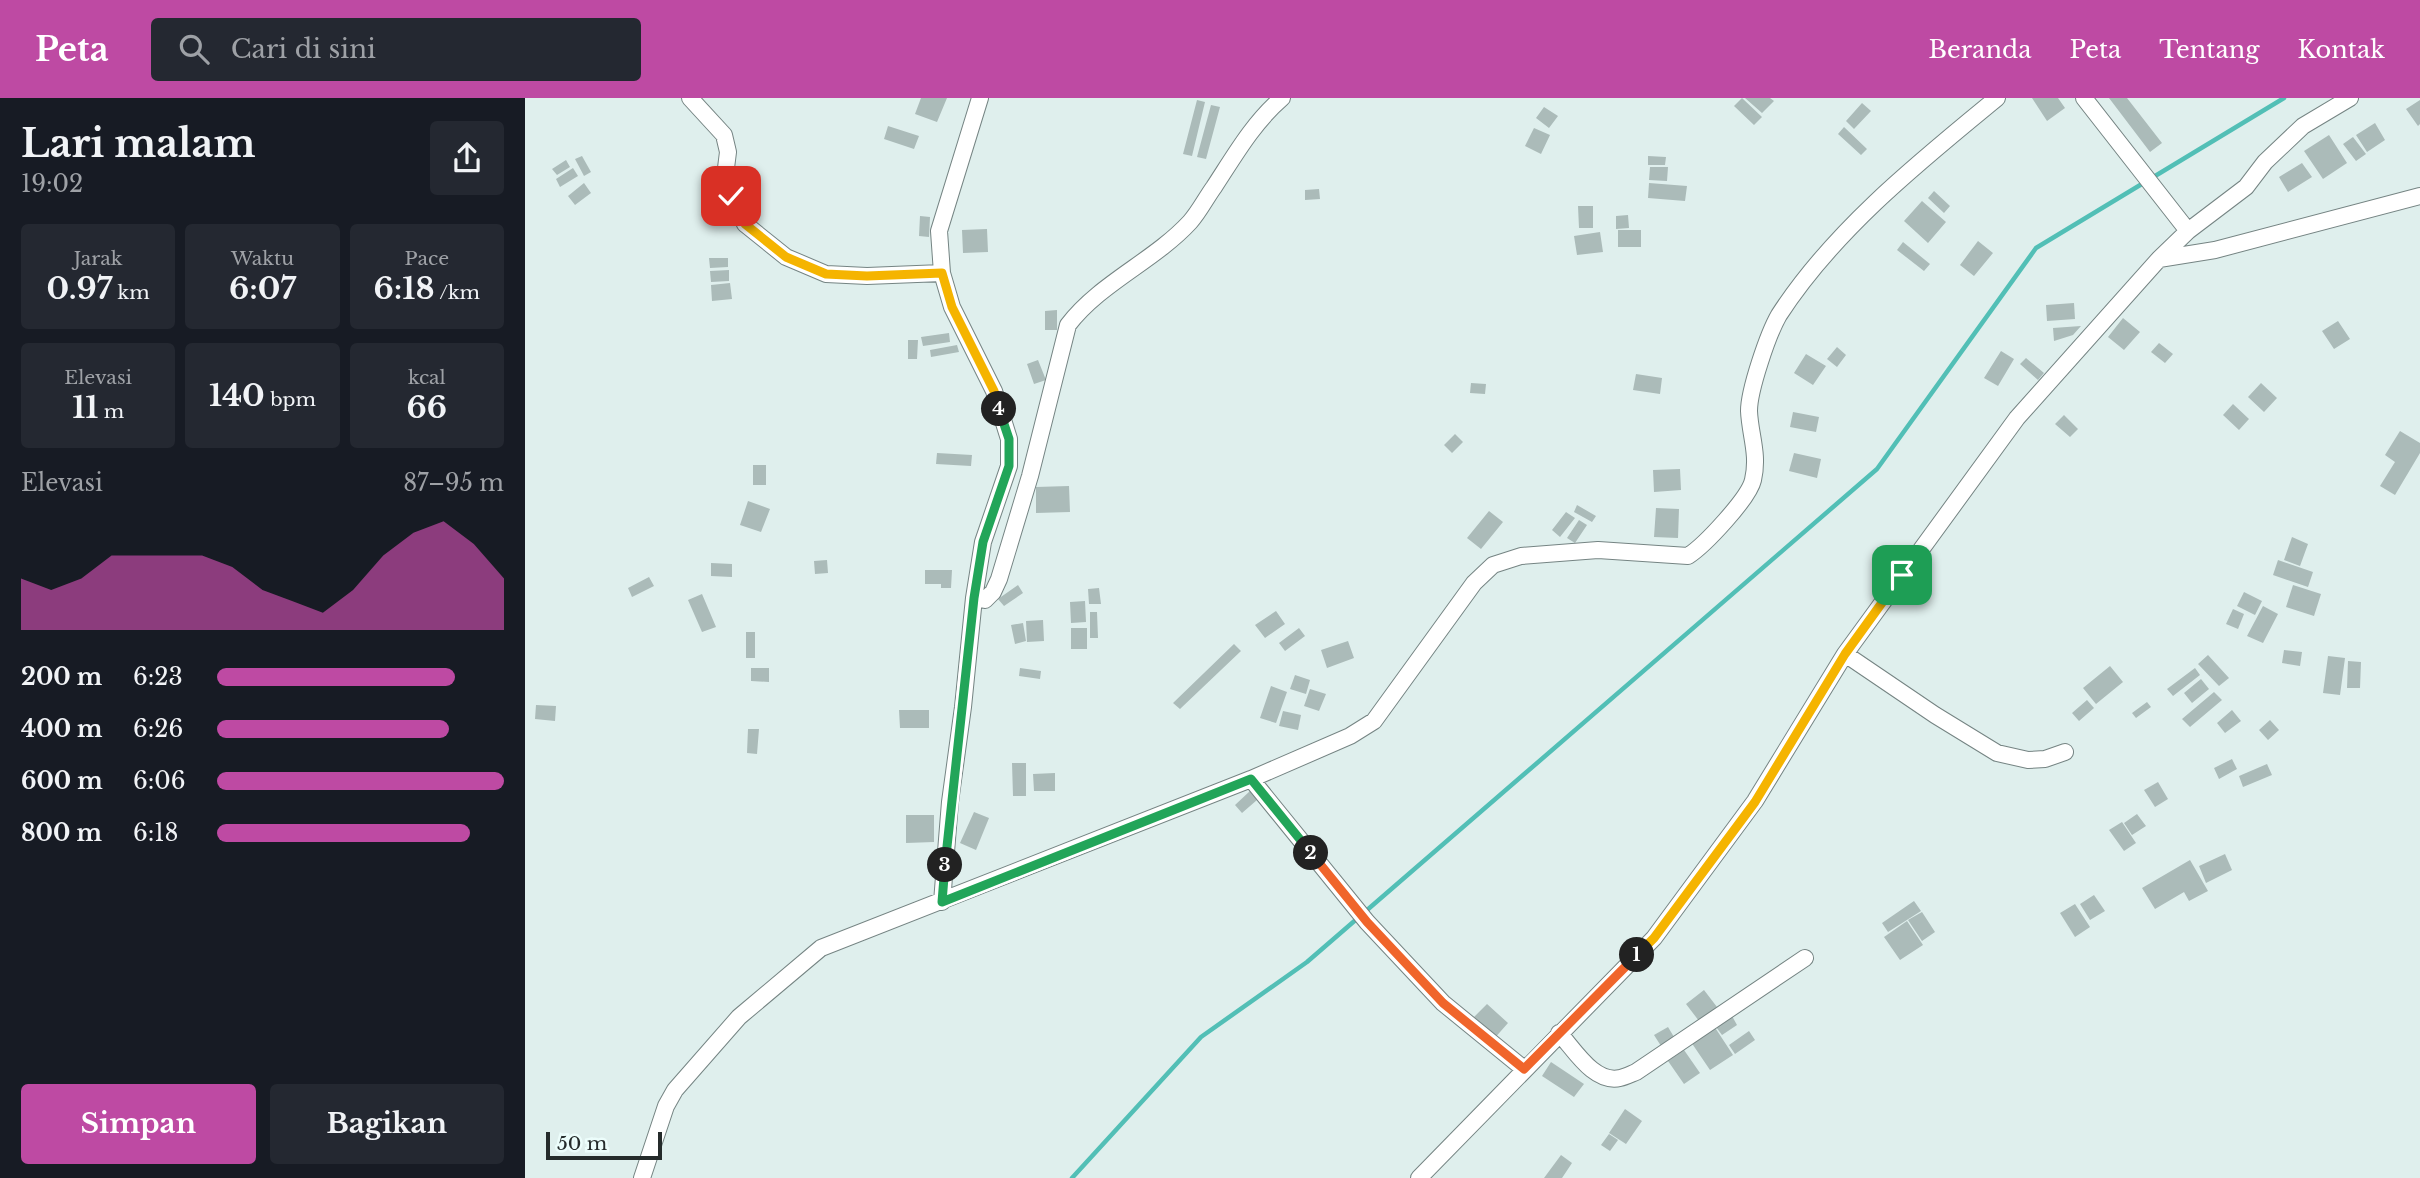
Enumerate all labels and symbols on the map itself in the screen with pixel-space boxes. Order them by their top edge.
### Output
pin [701,166,761,226]
pin: 4 [981,392,1016,426]
pin [1872,545,1932,605]
pin: 2 [1293,836,1329,870]
pin: 3 [927,848,963,882]
pin: 1 [1619,938,1655,972]
scale bar [546,1129,661,1161]

